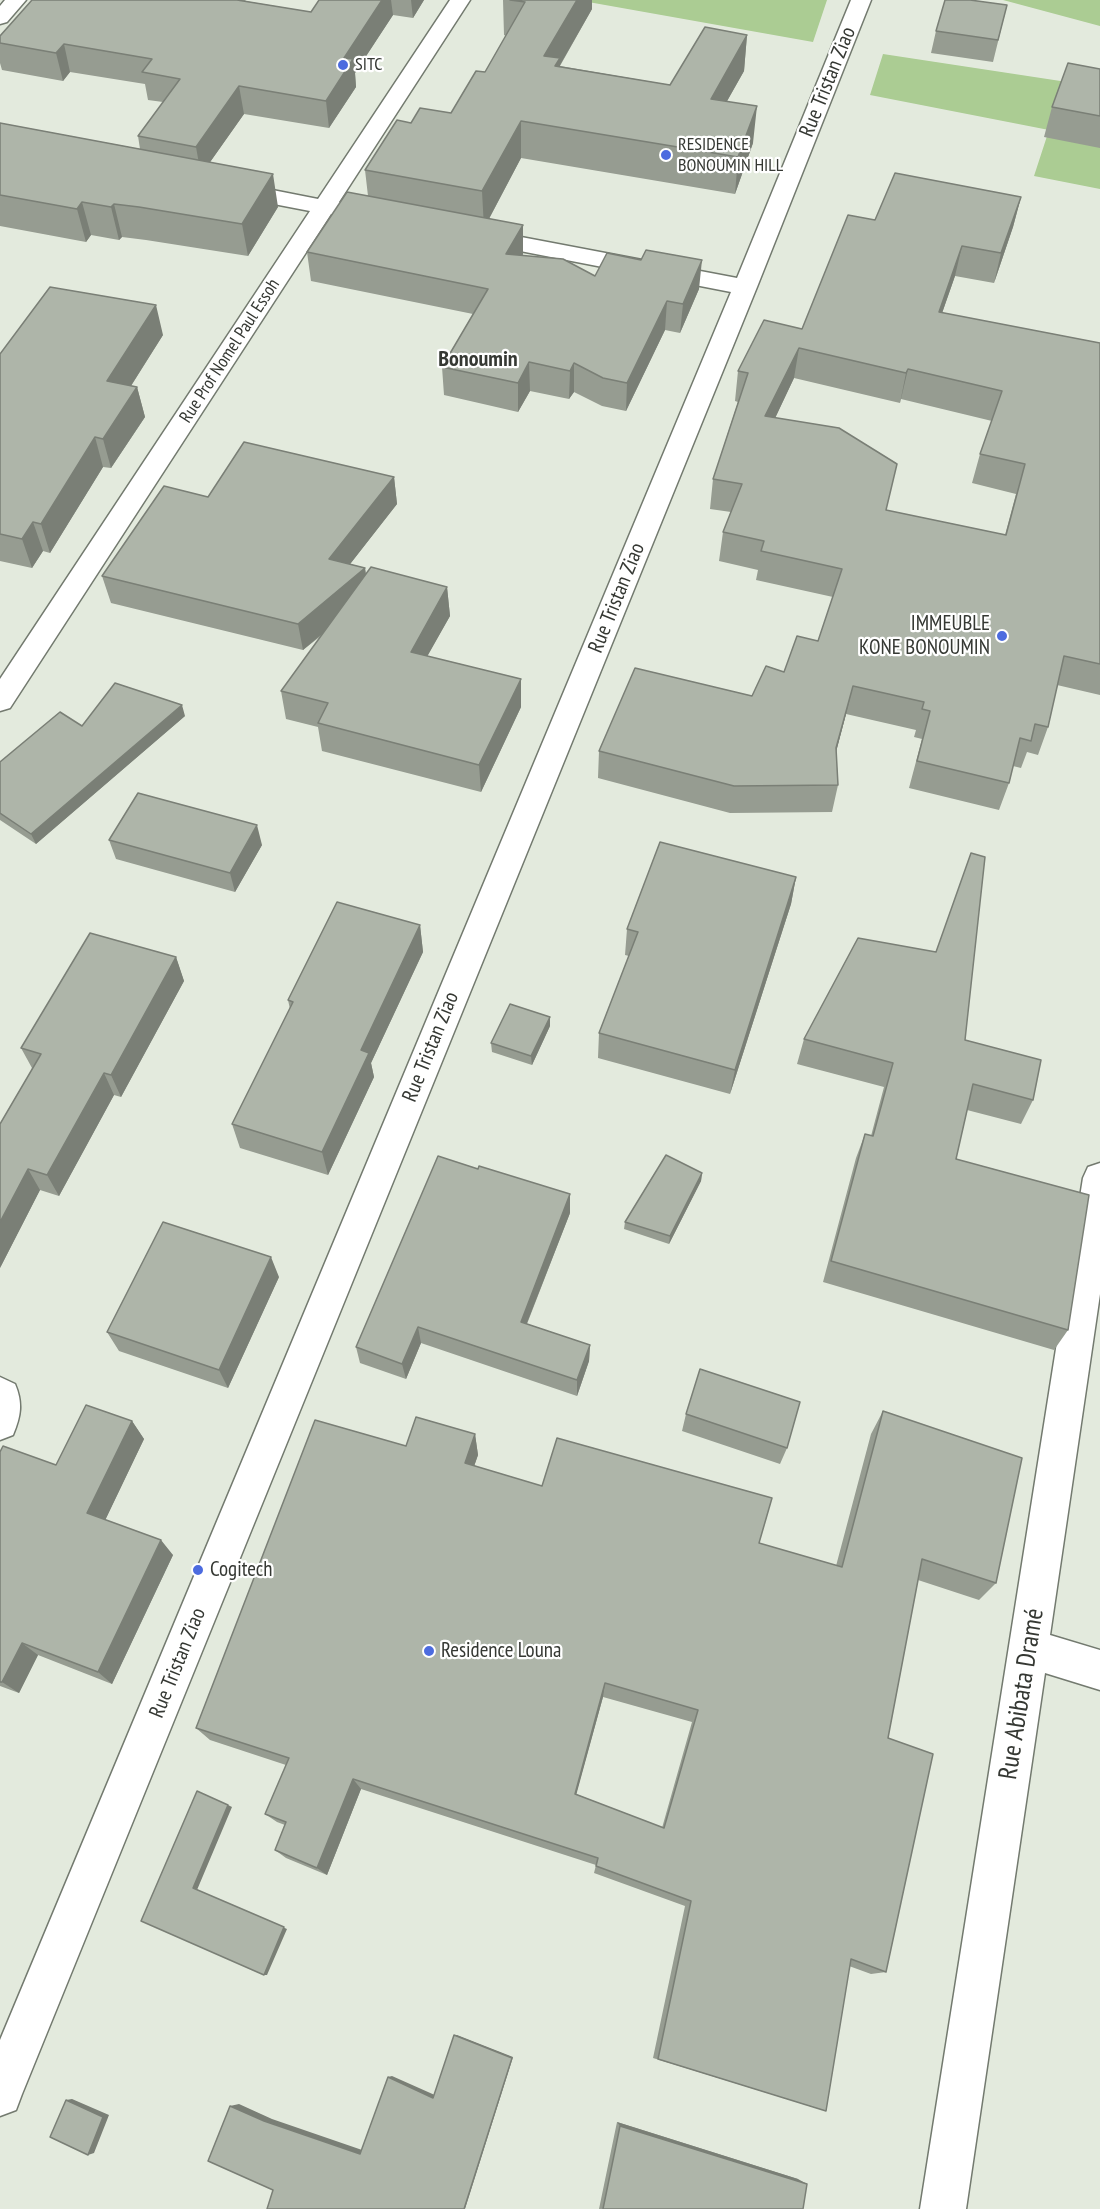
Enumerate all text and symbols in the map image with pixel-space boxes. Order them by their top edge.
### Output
street label: Rue Tristan Ziao [795,23,861,141]
place label: SITC [355,54,383,76]
marker: SITC [336,58,350,72]
place label: RESIDENCE BONOUMIN HILL [678,134,783,176]
marker: RESIDENCE BONOUMIN HILL [659,148,673,162]
street label: Rue Prof Nomel Paul Essoh [175,275,285,427]
district label: Bonoumin [438,347,518,373]
street label: Rue Tristan Ziao [584,539,650,657]
place label: IMMEUBLE KONE BONOUMIN [859,611,990,661]
marker: IMMEUBLE KONE BONOUMIN [995,629,1009,643]
street label: Rue Tristan Ziao [398,988,464,1106]
place label: Cogitech [210,1557,273,1583]
marker: Cogitech [191,1563,205,1577]
street label: Rue Tristan Ziao [145,1604,211,1722]
street label: Rue Abibata Dramé [993,1606,1051,1782]
place label: Residence Louna [441,1638,561,1664]
marker: Residence Louna [422,1644,436,1658]

